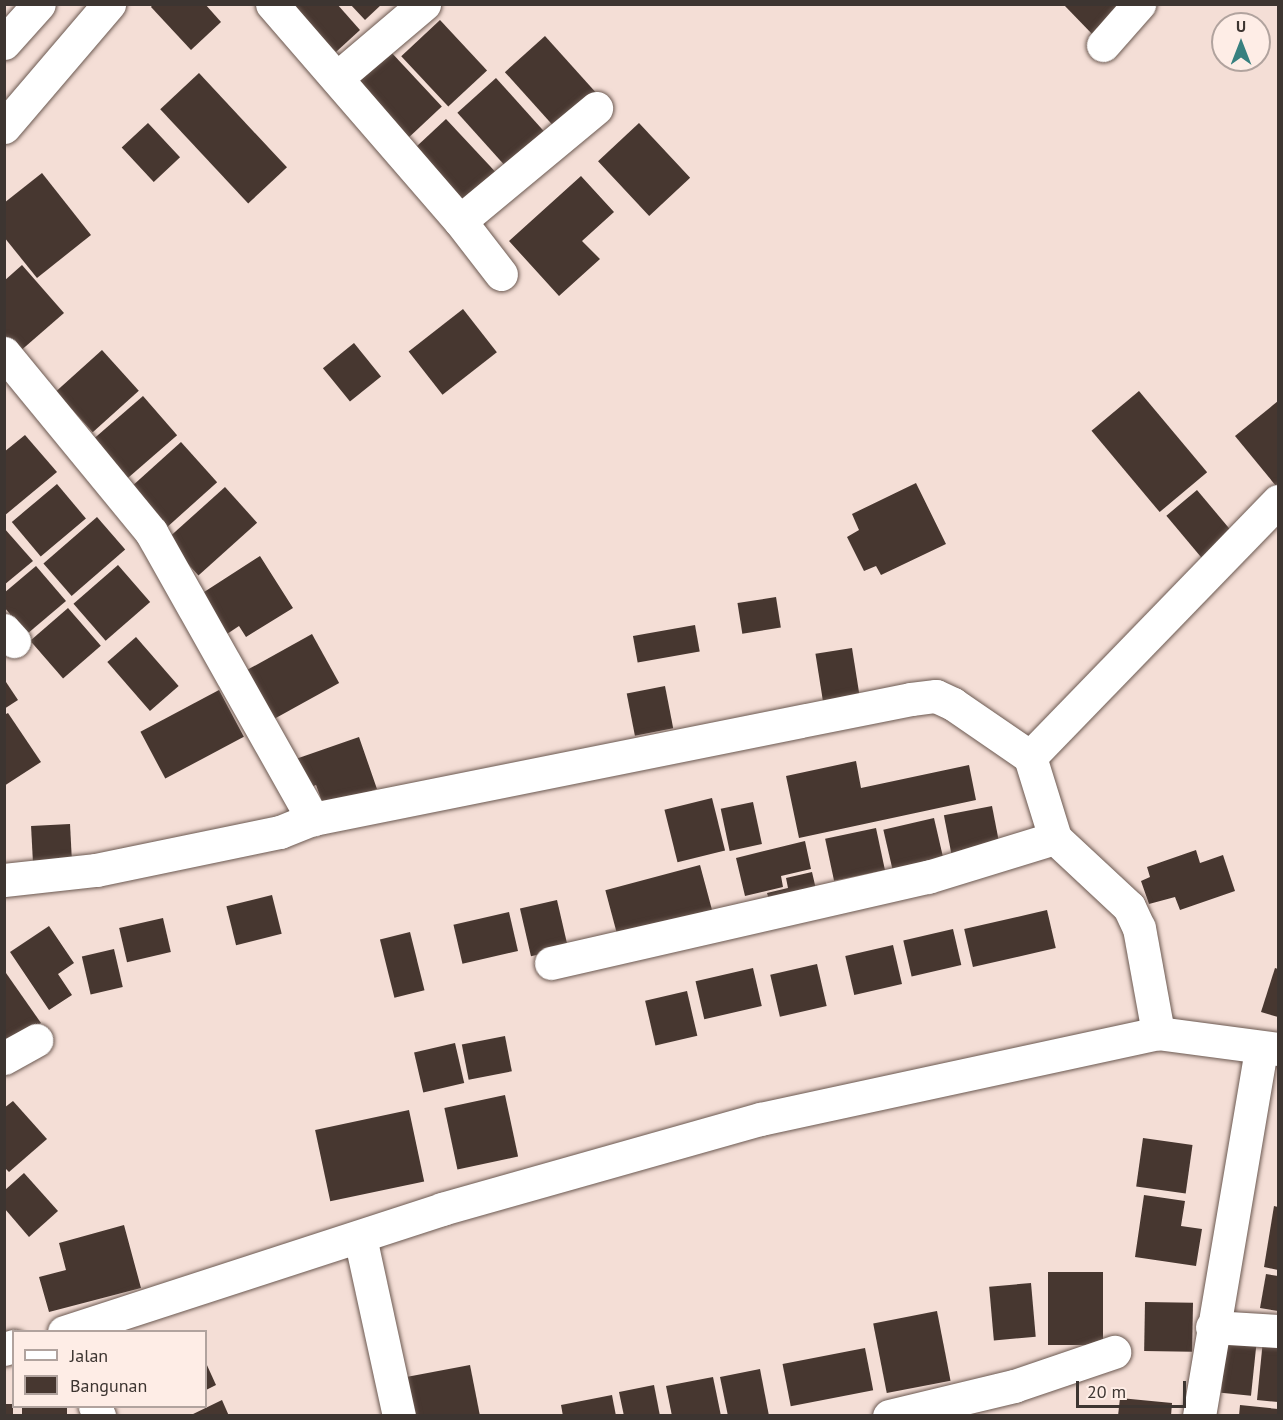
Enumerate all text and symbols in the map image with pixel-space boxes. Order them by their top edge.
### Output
north arrow [1211,12,1271,72]
text: U [1236,16,1246,36]
legend [12,1330,207,1408]
text: Jalan [70,1344,108,1367]
scale bar [1079,1369,1188,1407]
text: Bangunan [70,1374,147,1397]
text: 20 m [1087,1380,1126,1403]

